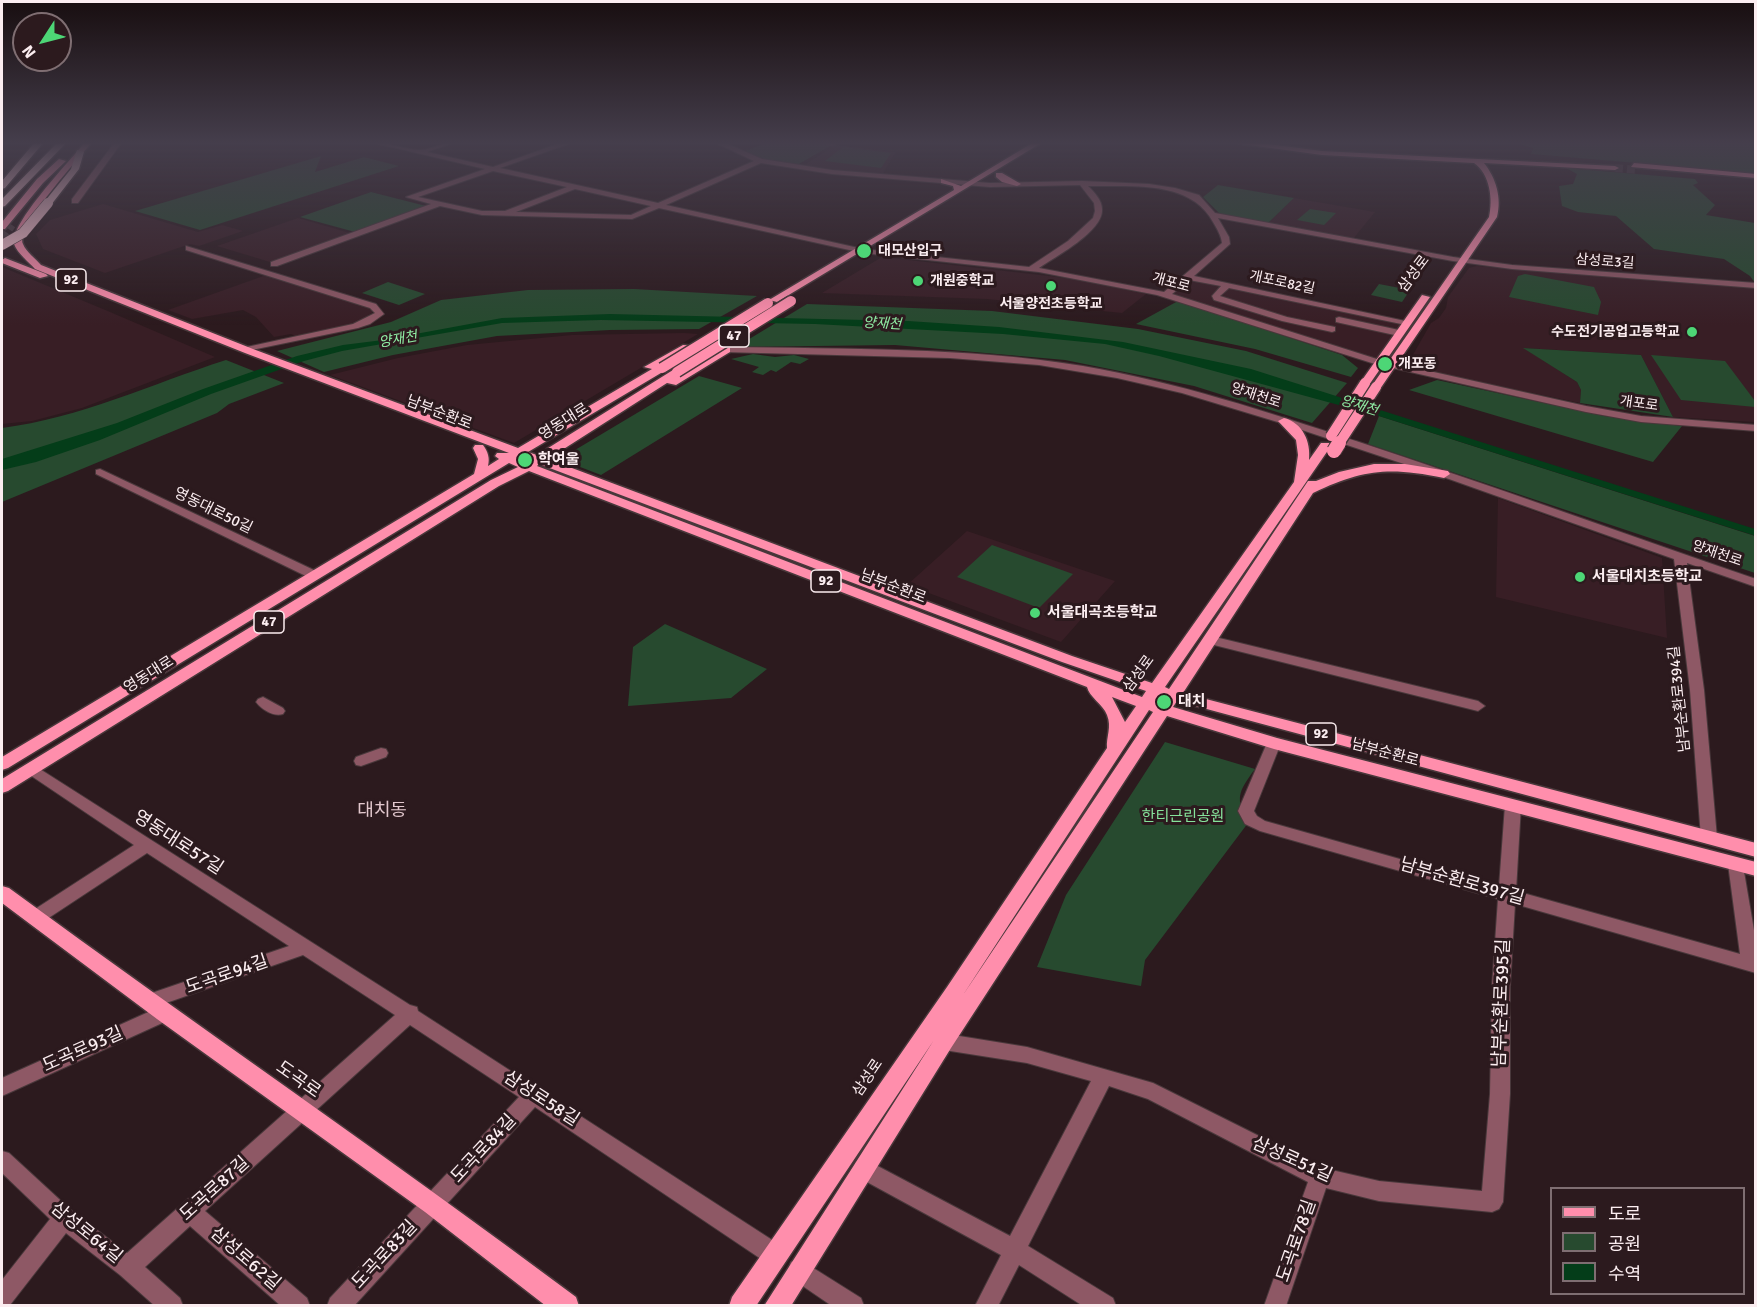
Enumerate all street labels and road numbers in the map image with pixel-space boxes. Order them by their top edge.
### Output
street label: 삼성로 [1394,252,1434,296]
street label: 삼성로3길 [1575,252,1635,272]
street label: 개포로82길 [1248,268,1316,298]
road number: 92 [56,269,86,291]
street label: 개포로 [1150,270,1192,296]
road number: 47 [719,325,749,347]
street label: 양재천로 [1229,380,1283,412]
street label: 남부순환로 [404,392,474,434]
street label: 개포로 [1619,393,1659,415]
street label: 영동대로 [536,400,592,444]
street label: 영동대로50길 [171,484,255,538]
street label: 양재천로 [1690,538,1744,570]
street label: 남부순환로 [858,566,928,608]
road number: 92 [811,570,841,592]
road number: 47 [254,611,284,633]
street label: 남부순환로394길 [1665,645,1695,753]
street label: 삼성로 [1120,652,1158,696]
street label: 영동대로 [121,653,177,697]
road number: 92 [1306,723,1336,745]
street label: 남부순환로 [1349,735,1421,771]
street label: 영동대로57길 [129,806,227,880]
street label: 남부순환로397길 [1397,854,1527,910]
street label: 남부순환로395길 [1489,938,1515,1068]
street label: 도곡로94길 [183,951,271,999]
street label: 도곡로93길 [39,1023,127,1077]
street label: 삼성로 [849,1056,887,1100]
street label: 도곡로 [271,1057,325,1103]
street label: 삼성로58길 [499,1067,583,1131]
street label: 도곡로84길 [447,1110,521,1188]
street label: 삼성로51길 [1248,1133,1336,1187]
street label: 도곡로87길 [176,1152,254,1226]
street label: 도곡로78길 [1273,1197,1321,1285]
street label: 삼성로64길 [46,1198,126,1268]
street label: 도곡로83길 [348,1216,422,1294]
street label: 삼성로62길 [206,1223,284,1295]

